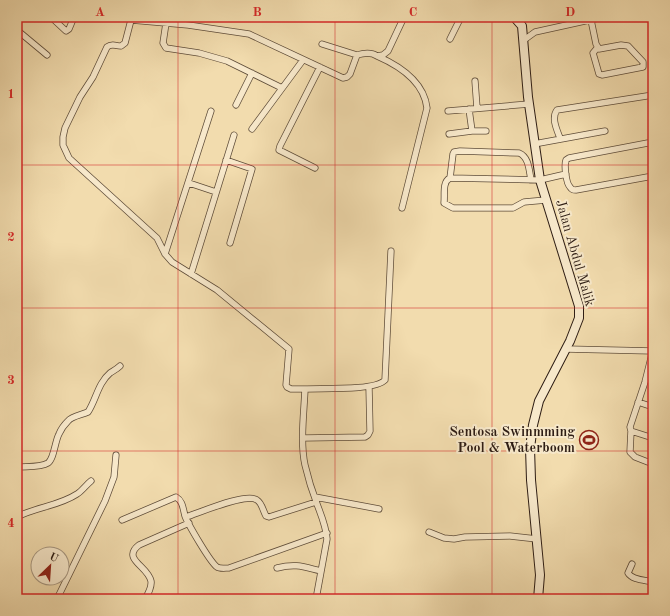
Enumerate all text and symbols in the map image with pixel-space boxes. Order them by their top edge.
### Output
text: A [95,6,105,19]
text: B [252,6,262,19]
text: C [409,6,417,19]
text: D [565,6,575,19]
text: 1 [7,88,15,101]
street label: Jalan Abdul Malik [553,198,597,308]
text: 2 [7,231,15,244]
text: 3 [7,374,15,387]
place label: Sentosa Swinmming Pool & Waterboom [449,425,575,455]
sports icon: Sentosa Swinmming Pool & Waterboom [578,429,600,451]
text: 4 [7,517,15,530]
north arrow [30,546,70,586]
text: U [47,551,60,565]

